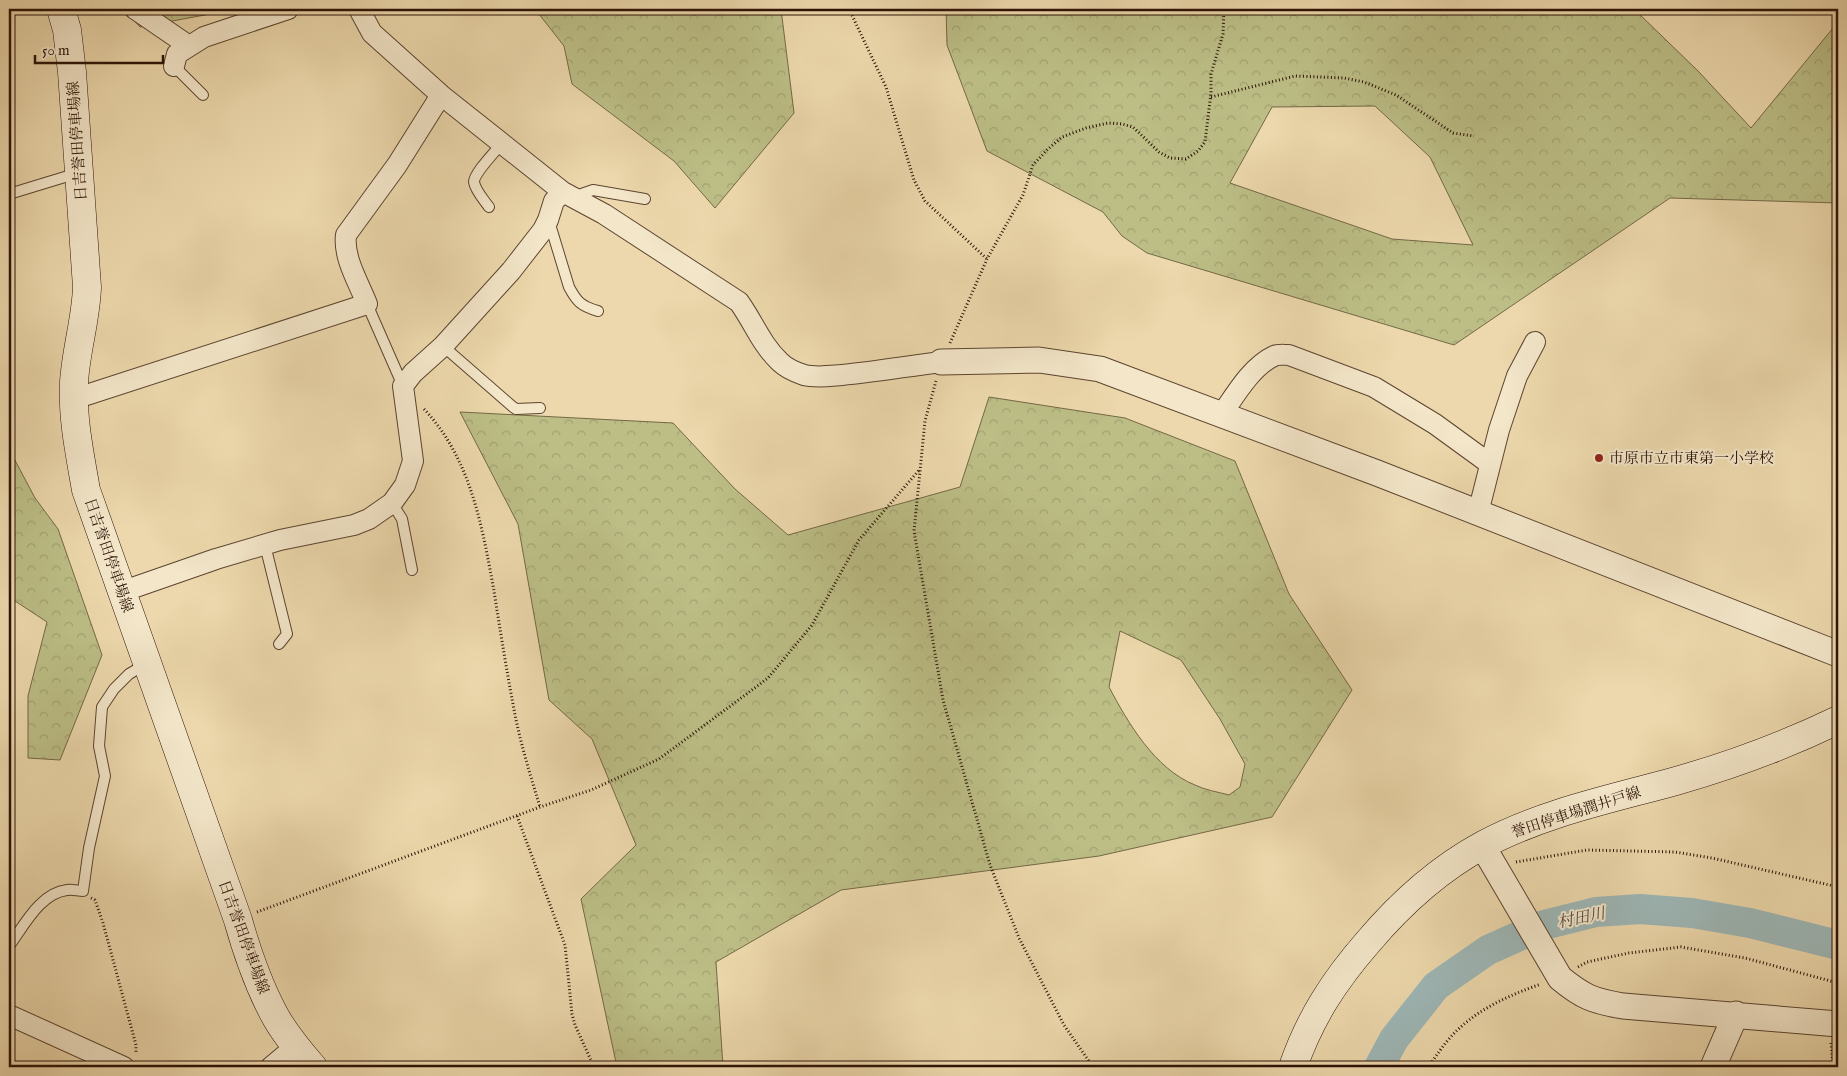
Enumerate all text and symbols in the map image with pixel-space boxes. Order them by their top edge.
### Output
scale bar [35,32,162,64]
text: 50 m [42,41,70,60]
street label: 日吉誉田停車場線 [64,80,91,201]
place label: 市原市立市東第一小学校 [1609,449,1774,468]
marker: 市原市立市東第一小学校 [1593,452,1605,464]
street label: 日吉誉田停車場線 [80,495,137,615]
street label: 誉田停車場潤井戸線 [1509,783,1643,842]
street label: 日吉誉田停車場線 [214,878,273,997]
water label: 村田川 [1556,904,1609,934]

